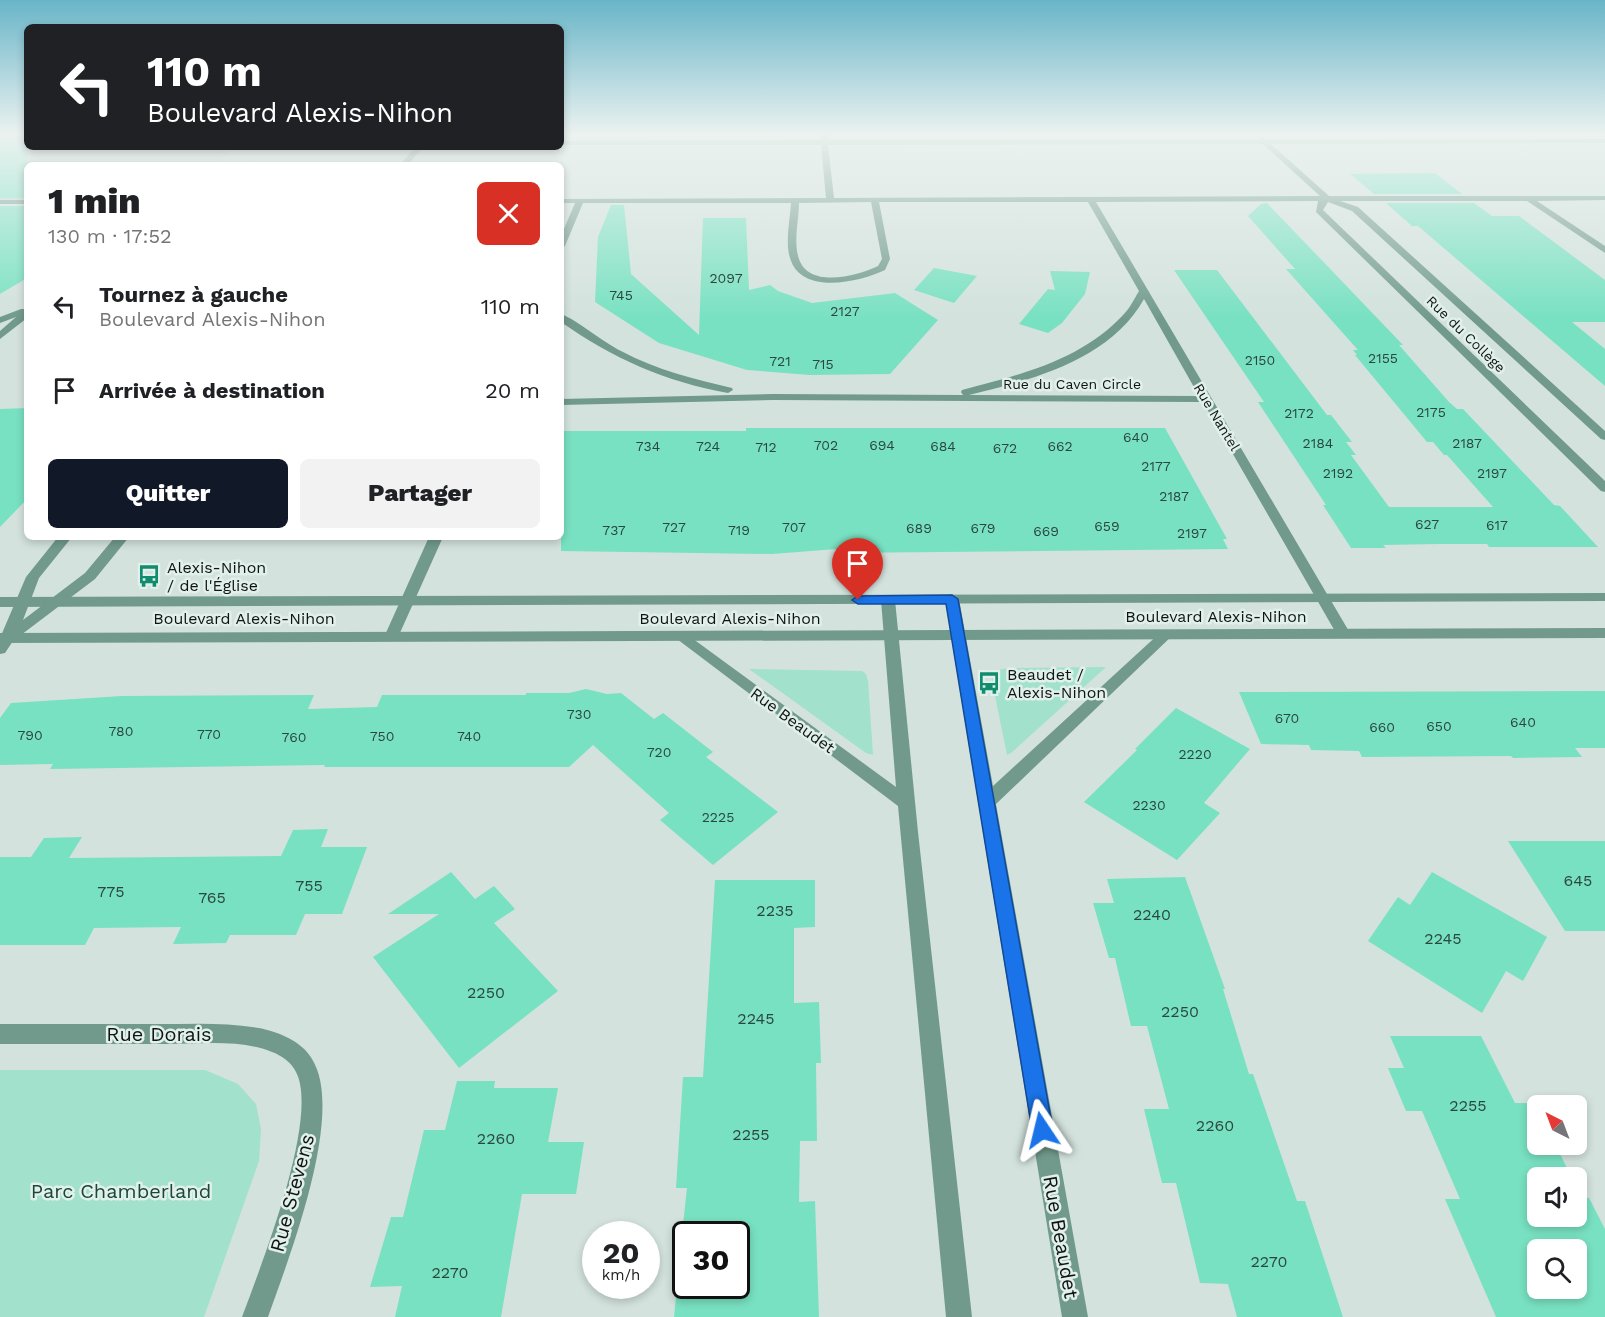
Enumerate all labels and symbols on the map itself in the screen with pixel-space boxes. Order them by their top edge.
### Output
house number: 2097 [709,270,743,286]
house number: 745 [609,287,633,303]
street label: Rue du Collège [1423,292,1509,376]
house number: 2127 [830,303,860,319]
house number: 2155 [1368,350,1398,366]
house number: 2150 [1245,352,1275,368]
house number: 721 [769,353,791,369]
house number: 715 [812,356,834,372]
street label: Rue du Caven Circle [1003,376,1141,392]
street label: Rue Nantel [1191,380,1244,454]
house number: 2175 [1416,404,1446,420]
house number: 2172 [1284,405,1314,421]
house number: 640 [1123,429,1149,445]
house number: 2184 [1303,435,1333,451]
house number: 2187 [1452,435,1482,451]
house number: 702 [814,437,838,453]
house number: 694 [869,437,895,453]
house number: 734 [636,438,660,454]
house number: 724 [696,438,720,454]
house number: 684 [930,438,956,454]
house number: 662 [1047,438,1073,454]
house number: 712 [755,439,777,455]
house number: 672 [993,440,1017,456]
house number: 2177 [1141,458,1171,474]
house number: 2192 [1323,465,1353,481]
house number: 2197 [1477,465,1507,481]
house number: 2187 [1159,488,1189,504]
house number: 627 [1415,516,1439,532]
house number: 617 [1486,517,1508,533]
house number: 659 [1094,518,1120,534]
house number: 727 [662,519,686,535]
house number: 707 [782,519,806,535]
house number: 689 [906,520,932,536]
house number: 679 [971,520,995,536]
house number: 737 [602,522,626,538]
house number: 719 [728,522,750,538]
house number: 669 [1033,523,1059,539]
house number: 2197 [1177,525,1207,541]
pin [832,538,883,600]
place label: Alexis-Nihon / de l'Église [167,558,266,595]
bus stop icon: Alexis-Nihon / de l'Église [136,563,162,589]
street label: Boulevard Alexis-Nihon [1125,607,1307,626]
street label: Boulevard Alexis-Nihon [153,609,335,628]
street label: Boulevard Alexis-Nihon [639,609,821,628]
place label: Beaudet / Alexis-Nihon [1007,665,1106,702]
bus stop icon: Beaudet / Alexis-Nihon [976,670,1002,696]
street label: Rue Beaudet [747,684,839,757]
house number: 730 [567,706,591,722]
house number: 670 [1275,710,1299,726]
house number: 640 [1510,714,1536,730]
house number: 650 [1426,718,1452,734]
house number: 660 [1369,719,1395,735]
house number: 780 [109,723,133,739]
house number: 770 [197,726,221,742]
house number: 790 [17,727,43,743]
house number: 750 [370,728,394,744]
house number: 740 [457,728,481,744]
house number: 760 [282,729,306,745]
house number: 720 [647,744,671,760]
house number: 2220 [1178,746,1212,762]
house number: 2230 [1132,797,1166,813]
house number: 2225 [702,809,734,825]
house number: 645 [1564,871,1592,890]
house number: 755 [295,876,323,895]
house number: 775 [97,882,125,901]
house number: 765 [198,888,226,907]
house number: 2235 [756,901,794,920]
house number: 2240 [1133,905,1171,924]
house number: 2245 [1424,929,1462,948]
house number: 2250 [467,983,505,1002]
house number: 2250 [1161,1002,1199,1021]
house number: 2245 [737,1009,775,1028]
street label: Rue Dorais [106,1022,212,1046]
north arrow [1527,1095,1587,1155]
house number: 2255 [1449,1096,1487,1115]
position arrow [1010,1098,1074,1162]
house number: 2260 [1196,1116,1234,1135]
house number: 2255 [732,1125,770,1144]
house number: 2260 [477,1129,515,1148]
street label: Rue Stevens [265,1131,319,1255]
street label: Rue Beaudet [1038,1174,1084,1301]
park label: Parc Chamberland [31,1179,211,1203]
speed limit sign: 30 [672,1221,750,1299]
house number: 2270 [1251,1252,1287,1271]
house number: 2270 [432,1263,468,1282]

